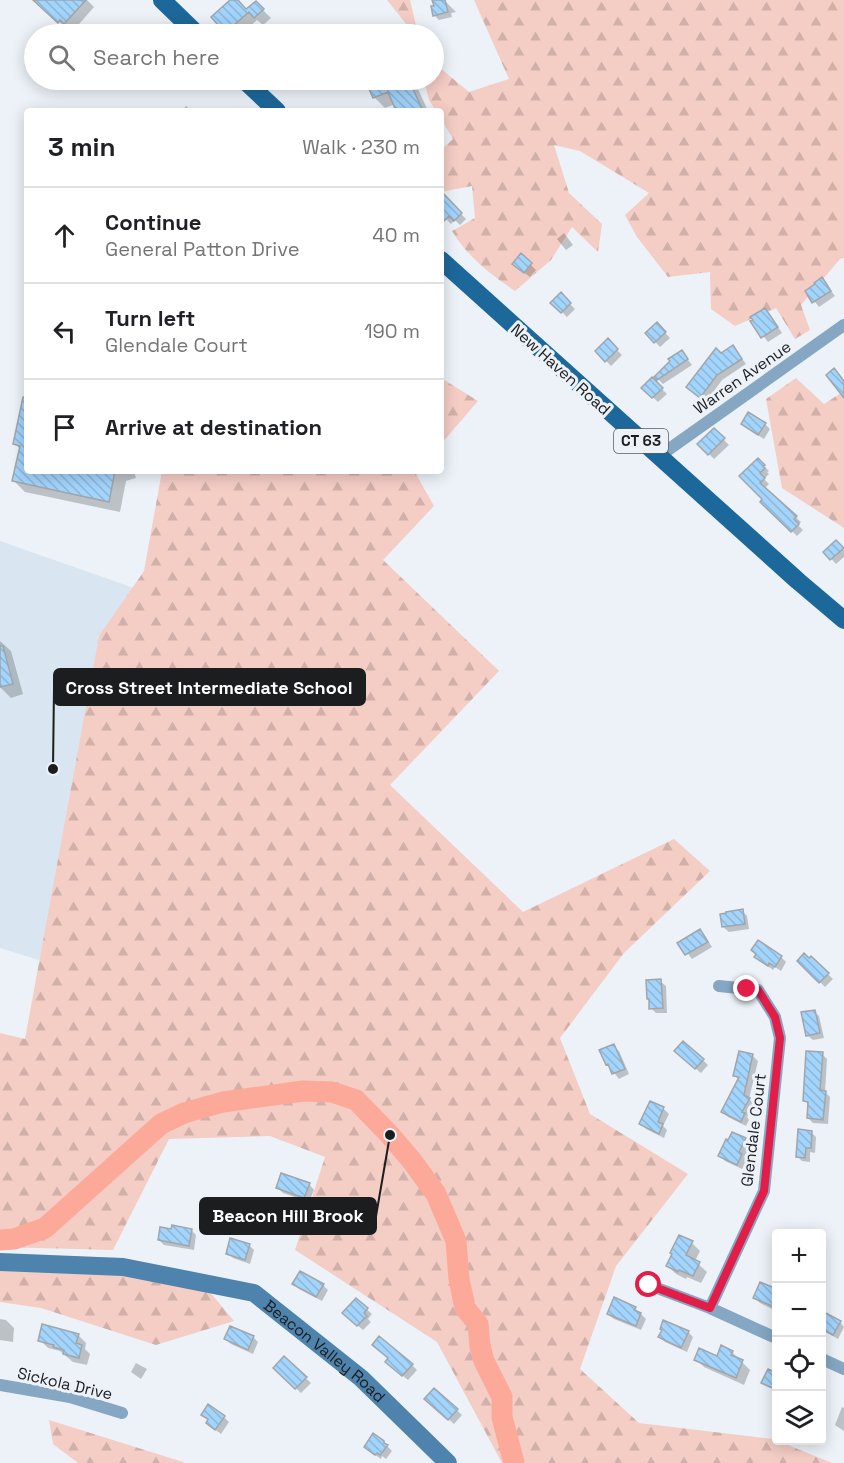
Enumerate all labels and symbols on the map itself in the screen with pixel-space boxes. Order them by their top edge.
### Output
street label: New Haven Road [506,319,615,420]
street label: Warren Avenue [689,336,795,419]
road number: CT 63 [614,429,668,453]
callout: Cross Street Intermediate School [54,669,365,705]
text: Cross Street Intermediate School [65,676,353,699]
route end [733,975,759,1001]
street label: Glendale Court [736,1072,771,1188]
callout: Beacon Hill Brook [200,1198,376,1234]
text: Beacon Hill Brook [212,1204,364,1227]
route start [635,1271,661,1297]
street label: Beacon Valley Road [259,1295,390,1407]
street label: Sickola Drive [15,1362,114,1405]

